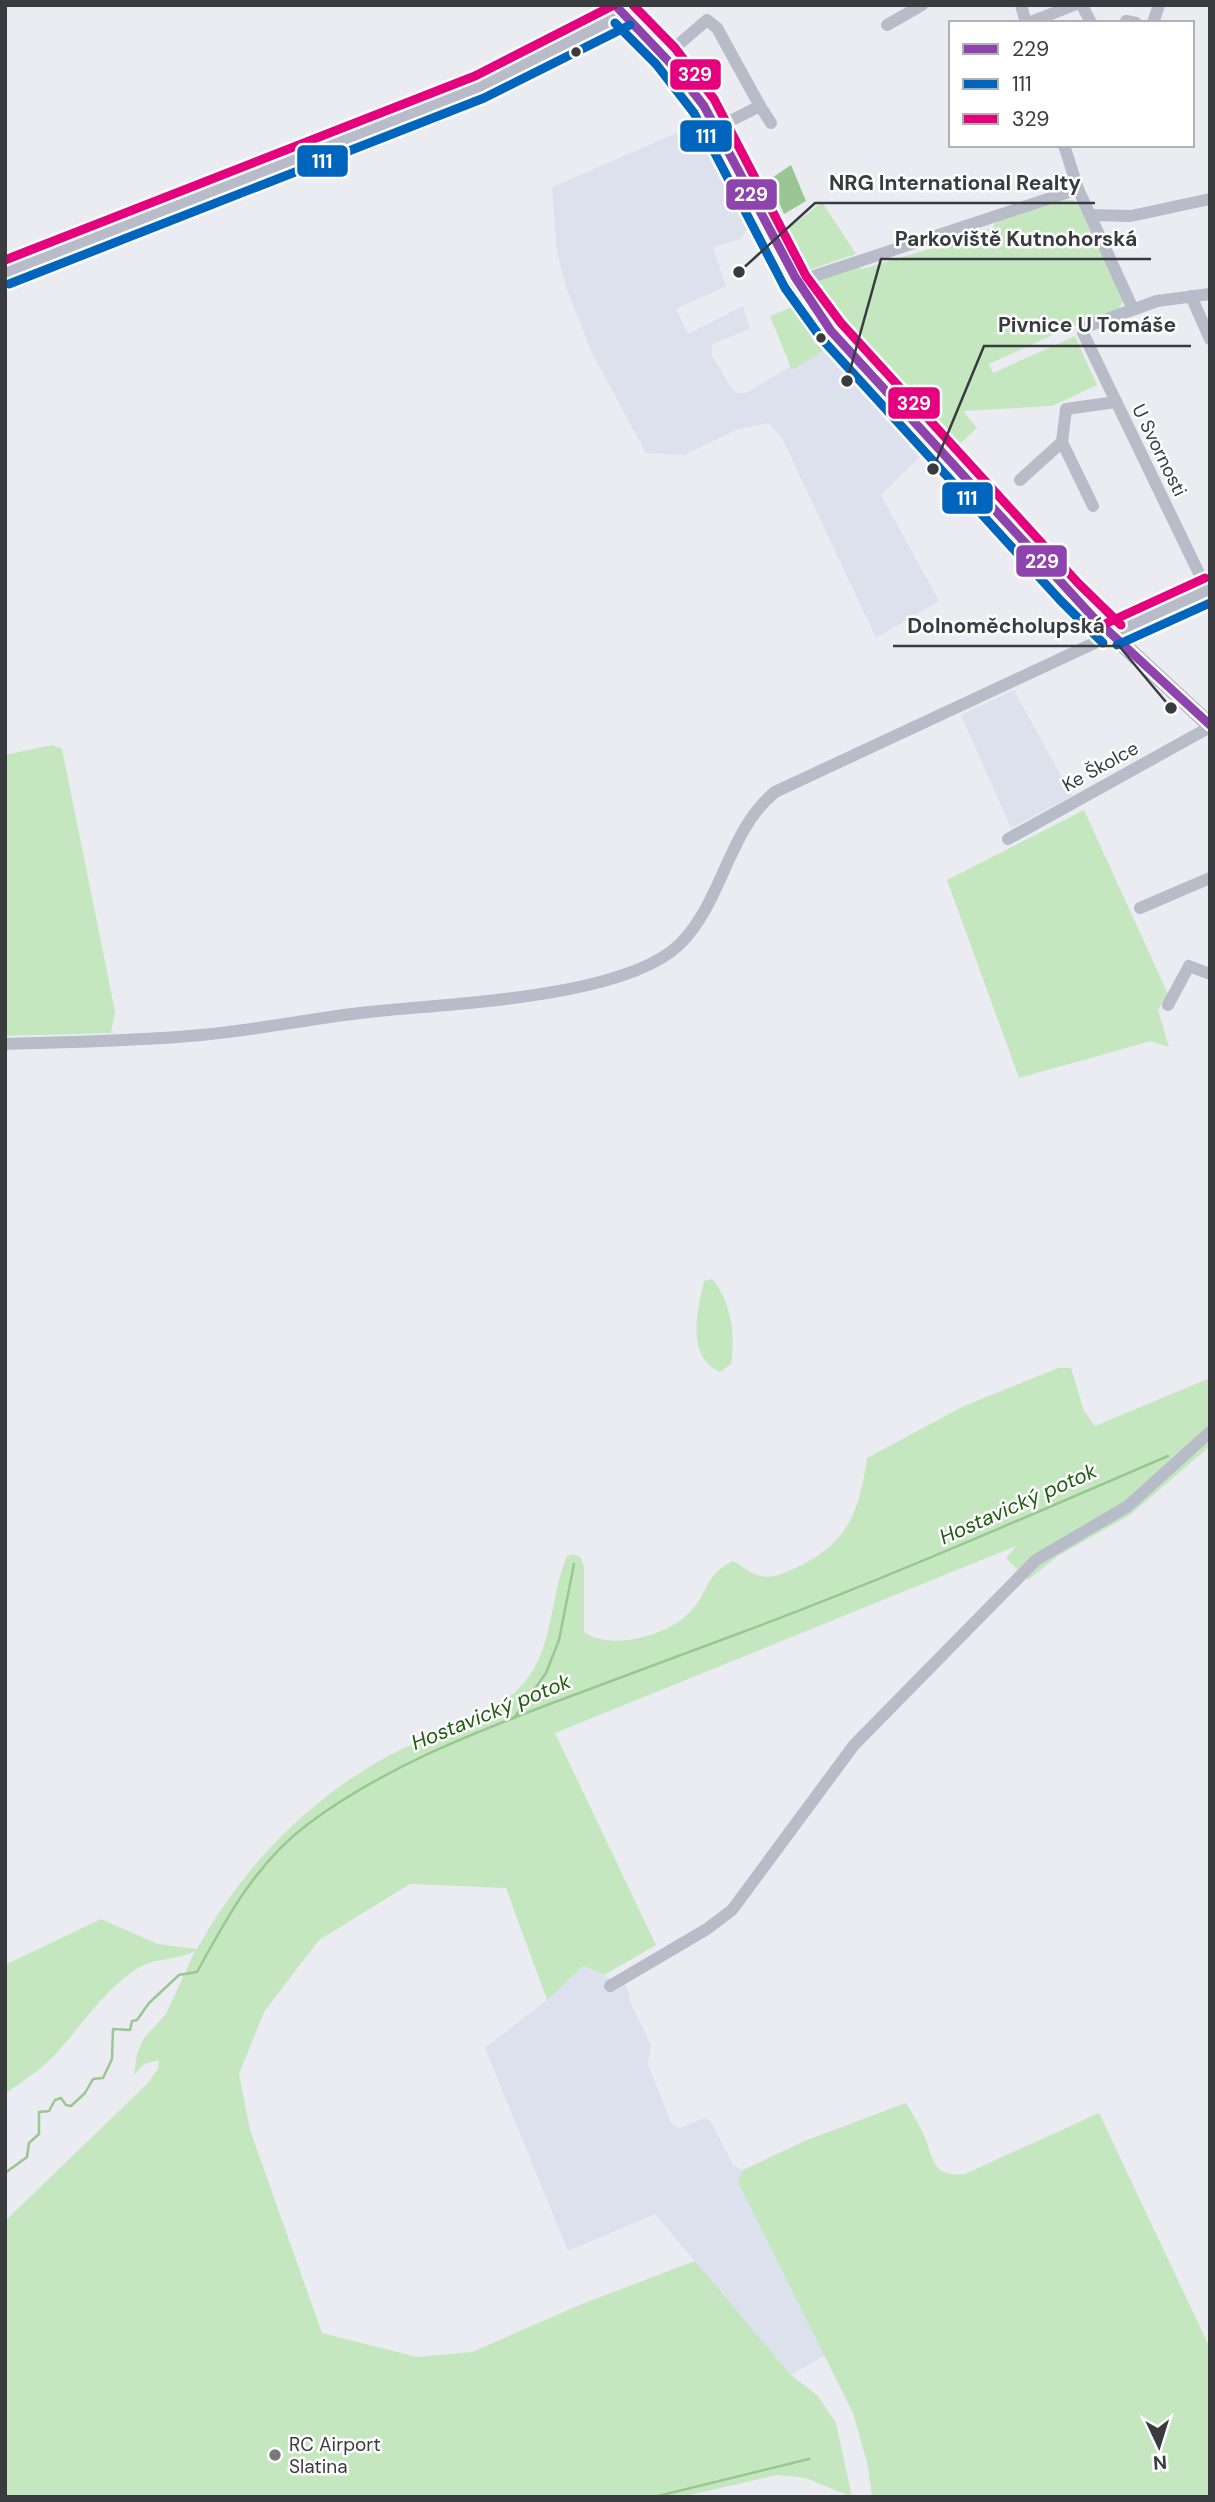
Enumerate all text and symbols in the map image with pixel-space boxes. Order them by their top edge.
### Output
legend [949,21,1194,147]
text: 229 [1012,35,1049,63]
unlabelled marker [569,45,583,59]
line badge: 329 [669,58,722,91]
text: 329 [678,62,712,87]
text: 111 [1012,70,1032,98]
text: 329 [1012,105,1050,133]
line badge: 111 [679,119,733,153]
text: 111 [696,124,716,149]
line badge: 111 [296,144,349,178]
text: 111 [312,149,332,174]
callout: NRG International Realty [815,161,1095,203]
text: NRG International Realty [829,169,1081,197]
line badge: 229 [725,178,778,211]
text: 229 [734,182,768,207]
callout: Parkoviště Kutnohorská [881,217,1151,259]
text: Parkoviště Kutnohorská [895,225,1137,253]
callout: Pivnice U Tomáše [984,304,1191,346]
text: Pivnice U Tomáše [998,311,1176,339]
unlabelled marker [814,331,828,345]
line badge: 329 [887,386,941,420]
text: 329 [897,391,931,416]
street label: U Svornosti [1126,400,1193,500]
line badge: 111 [941,481,994,515]
text: 111 [957,486,977,511]
line badge: 229 [1015,544,1068,578]
text: 229 [1025,549,1059,574]
callout: Dolnoměcholupská [893,604,1119,646]
text: Dolnoměcholupská [907,612,1105,640]
street label: Ke Školce [1058,735,1143,798]
water label: Hostavický potok [935,1457,1101,1551]
water label: Hostavický potok [407,1667,575,1757]
north arrow [1124,2411,1194,2481]
place label: RC Airport Slatina [289,2432,381,2479]
marker: RC Airport Slatina [267,2447,283,2463]
text: N [1152,2450,1168,2475]

